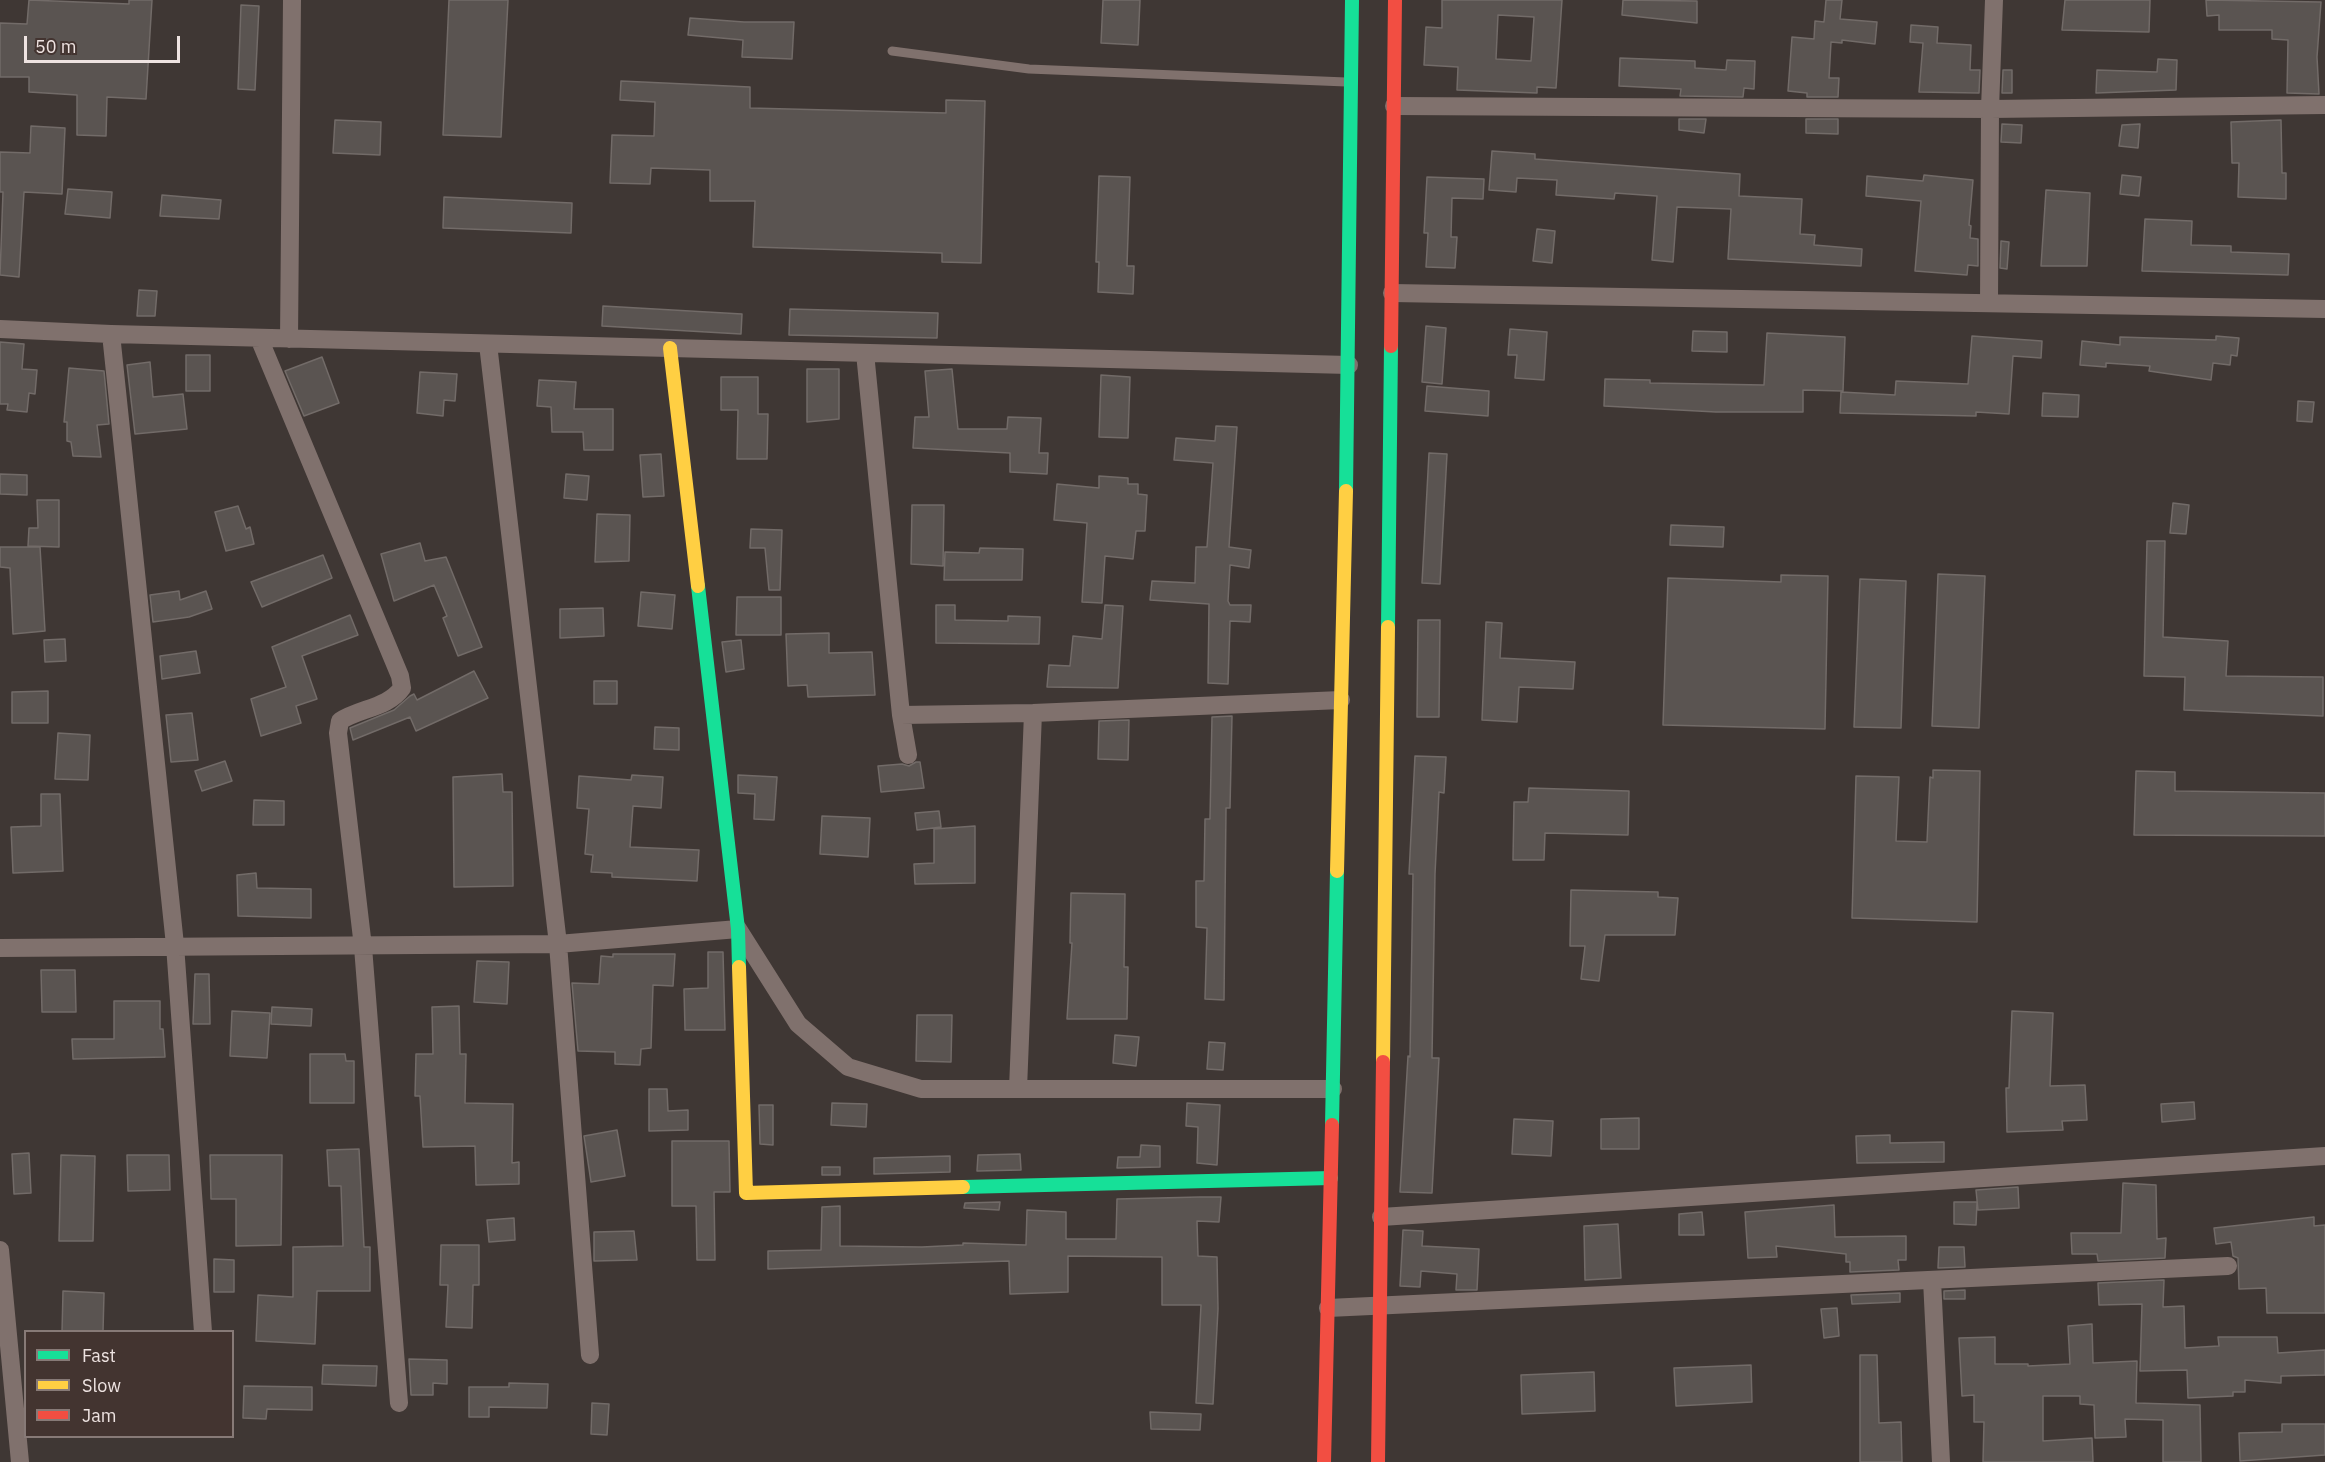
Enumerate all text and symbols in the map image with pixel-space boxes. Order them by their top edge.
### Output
scale bar [27,24,183,62]
text: 50 m [35,35,77,58]
legend [24,1330,234,1438]
text: Fast [82,1344,116,1367]
text: Slow [82,1374,121,1397]
text: Jam [82,1404,117,1427]

